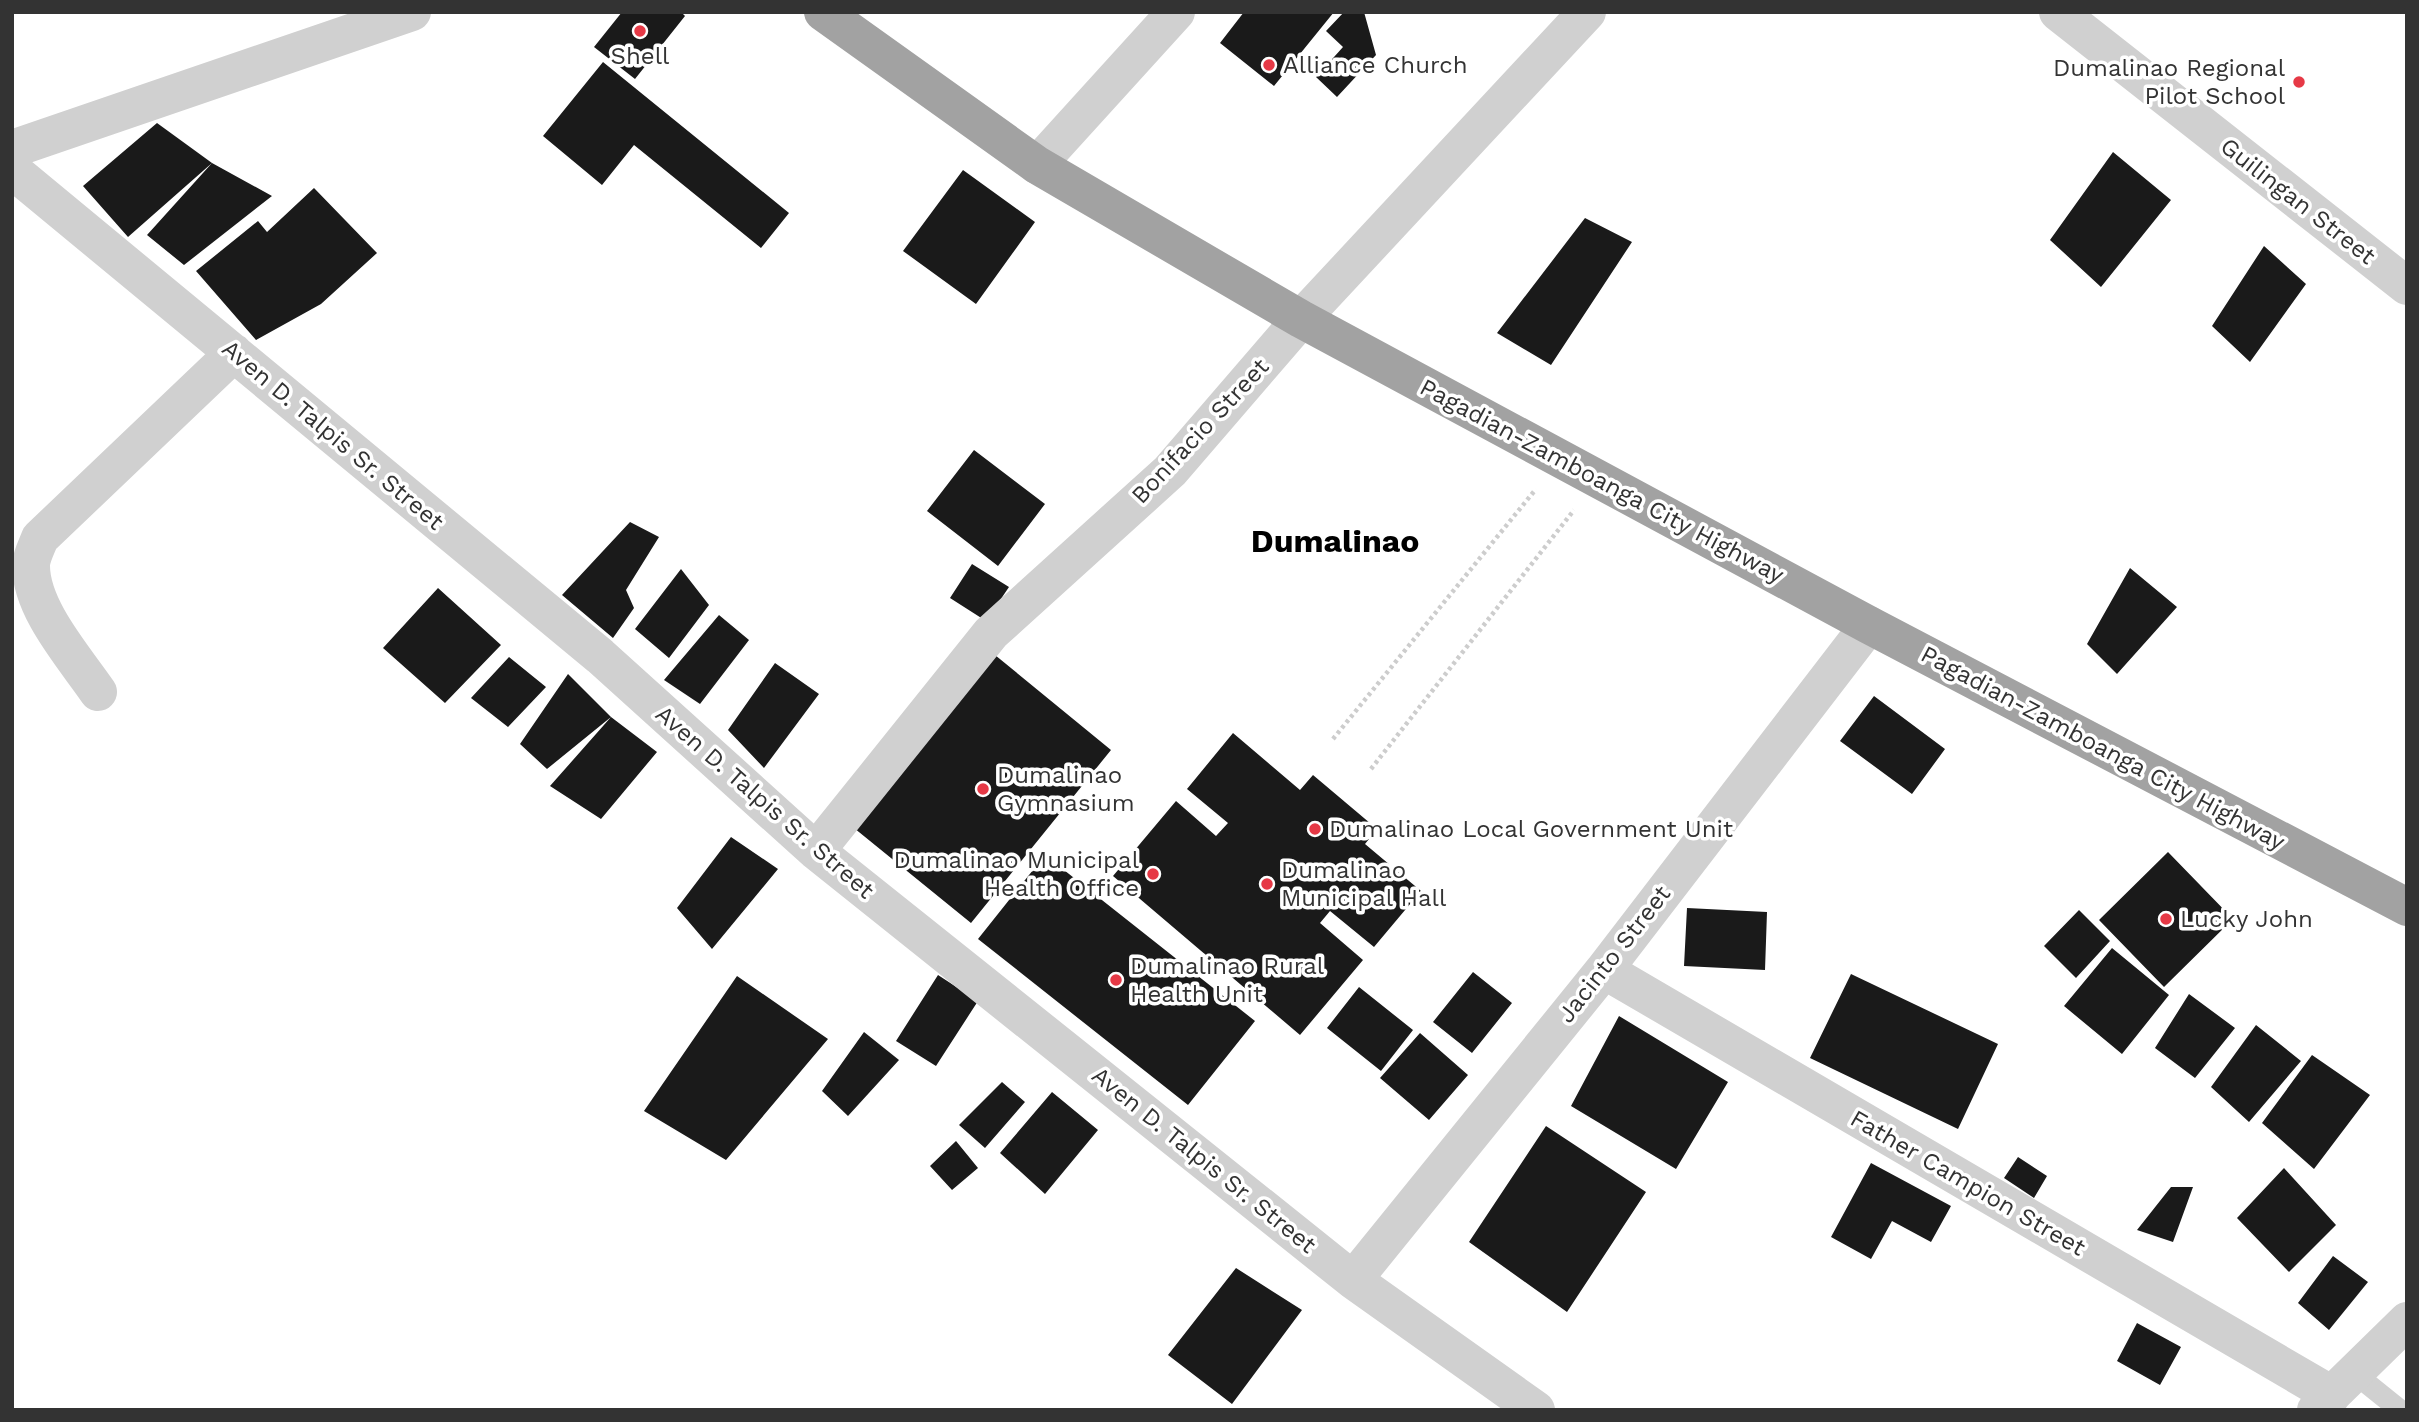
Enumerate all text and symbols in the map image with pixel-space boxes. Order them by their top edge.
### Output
marker: Shell [632,23,648,39]
place label: Shell [611,42,670,70]
place label: Alliance Church [1283,51,1468,79]
place label: Dumalinao Regional Pilot School [2053,54,2286,110]
marker: Alliance Church [1261,57,1277,73]
marker: Dumalinao Regional Pilot School [2291,74,2307,90]
street label: Guilingan Street [2215,132,2381,270]
street label: Aven D. Talpis Sr. Street [217,334,449,536]
street label: Bonifacio Street [1126,353,1274,509]
street label: Pagadian-Zamboanga City Highway [1415,373,1789,589]
district label: Dumalinao [1251,522,1419,560]
street label: Pagadian-Zamboanga City Highway [1916,640,2290,856]
street label: Aven D. Talpis Sr. Street [650,700,880,904]
place label: Dumalinao Gymnasium [997,761,1135,817]
marker: Dumalinao Gymnasium [975,781,991,797]
place label: Dumalinao Local Government Unit [1329,815,1733,843]
marker: Dumalinao Local Government Unit [1307,821,1323,837]
place label: Dumalinao Municipal Health Office [894,846,1140,902]
place label: Dumalinao Municipal Hall [1281,856,1447,912]
marker: Dumalinao Municipal Health Office [1145,866,1161,882]
marker: Dumalinao Municipal Hall [1259,876,1275,892]
street label: Jacinto Street [1552,880,1676,1028]
place label: Lucky John [2180,905,2313,933]
marker: Lucky John [2158,911,2174,927]
place label: Dumalinao Rural Health Unit [1130,952,1325,1008]
marker: Dumalinao Rural Health Unit [1108,972,1124,988]
street label: Aven D. Talpis Sr. Street [1086,1061,1322,1259]
street label: Father Campion Street [1845,1104,2091,1262]

